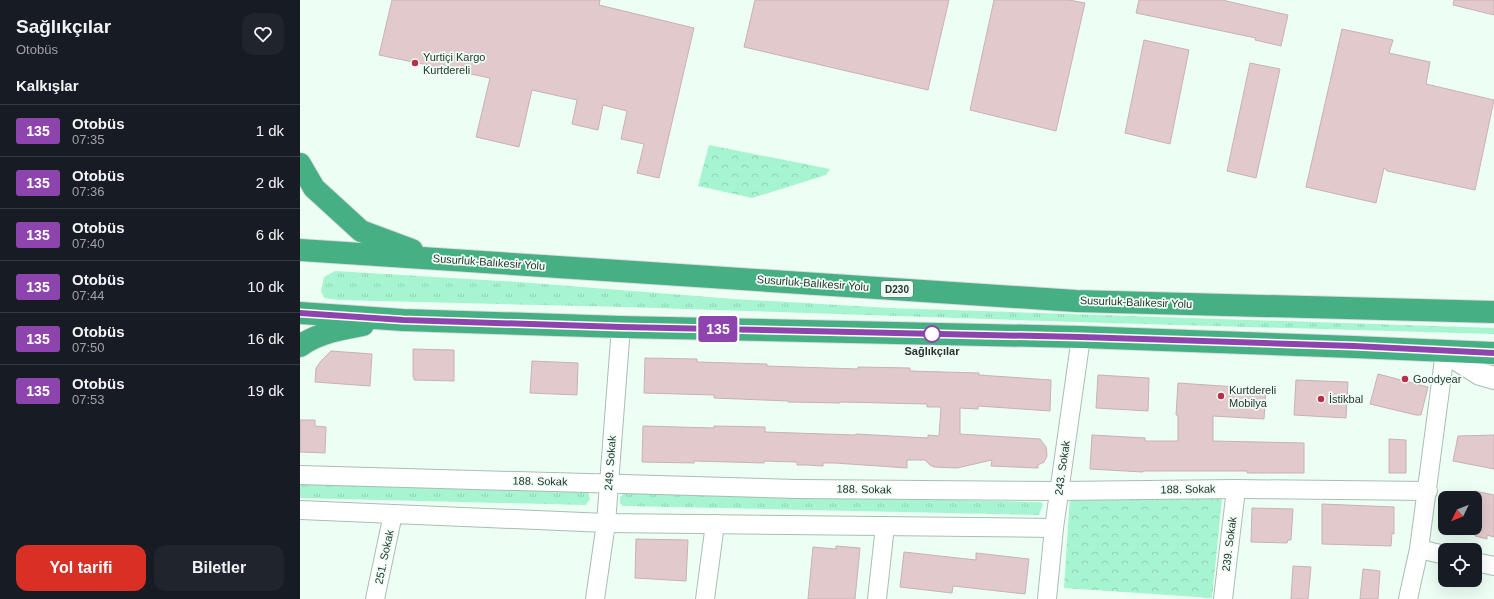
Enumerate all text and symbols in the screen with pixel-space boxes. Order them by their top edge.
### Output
button: heart [242,13,284,55]
text: Sağlıkçılar [16,16,111,37]
text: Otobüs [16,42,58,57]
place label: Yurtiçi Kargo Kurtdereli [423,51,485,76]
marker: Yurtiçi Kargo Kurtdereli [410,58,420,68]
text: Kalkışlar [16,77,79,94]
text: Otobüs [72,115,125,132]
text: 1 dk [256,122,284,139]
text: 135 [26,123,50,139]
text: 07:35 [72,132,105,147]
text: Otobüs [72,167,125,184]
text: 2 dk [256,174,284,191]
text: 135 [26,175,50,191]
text: 07:36 [72,184,105,199]
text: Otobüs [72,219,125,236]
text: 6 dk [256,226,284,243]
text: 135 [26,227,50,243]
text: 07:40 [72,236,105,251]
street label: Susurluk-Balıkesir Yolu [432,252,546,272]
text: Otobüs [72,271,125,288]
street label: Susurluk-Balıkesir Yolu [756,273,870,293]
text: 10 dk [247,278,284,295]
text: 135 [26,279,50,295]
road number: D230 [881,281,913,297]
text: 07:44 [72,288,105,303]
street label: Susurluk-Balıkesir Yolu [1080,294,1192,310]
line badge: 135 [695,316,741,342]
text: 135 [706,321,730,337]
text: Otobüs [72,323,125,340]
marker: Sağlıkçılar [923,325,941,343]
text: 16 dk [247,330,284,347]
text: 135 [26,331,50,347]
text: 07:50 [72,340,105,355]
place label: Sağlıkçılar [904,345,960,357]
place label: Goodyear [1413,373,1462,385]
marker: Goodyear [1400,374,1410,384]
text: Otobüs [72,375,125,392]
text: 19 dk [247,382,284,399]
text: 135 [26,383,50,399]
place label: Kurtdereli Mobilya [1229,384,1276,409]
marker: Kurtdereli Mobilya [1216,391,1226,401]
text: 07:53 [72,392,105,407]
place label: İstikbal [1329,393,1363,405]
marker: İstikbal [1316,394,1326,404]
street label: 249. Sokak [602,435,618,491]
street label: 243. Sokak [1052,439,1072,496]
street label: 188. Sokak [512,475,568,487]
street label: 188. Sokak [836,483,892,495]
street label: 188. Sokak [1160,483,1216,495]
north arrow [1438,491,1482,535]
map controls [1438,491,1482,587]
street label: 239. Sokak [1220,515,1238,572]
street label: 251. Sokak [372,528,396,585]
button: locate [1438,543,1482,587]
button: Yol tarifi [16,545,146,591]
button: Biletler [154,545,284,591]

